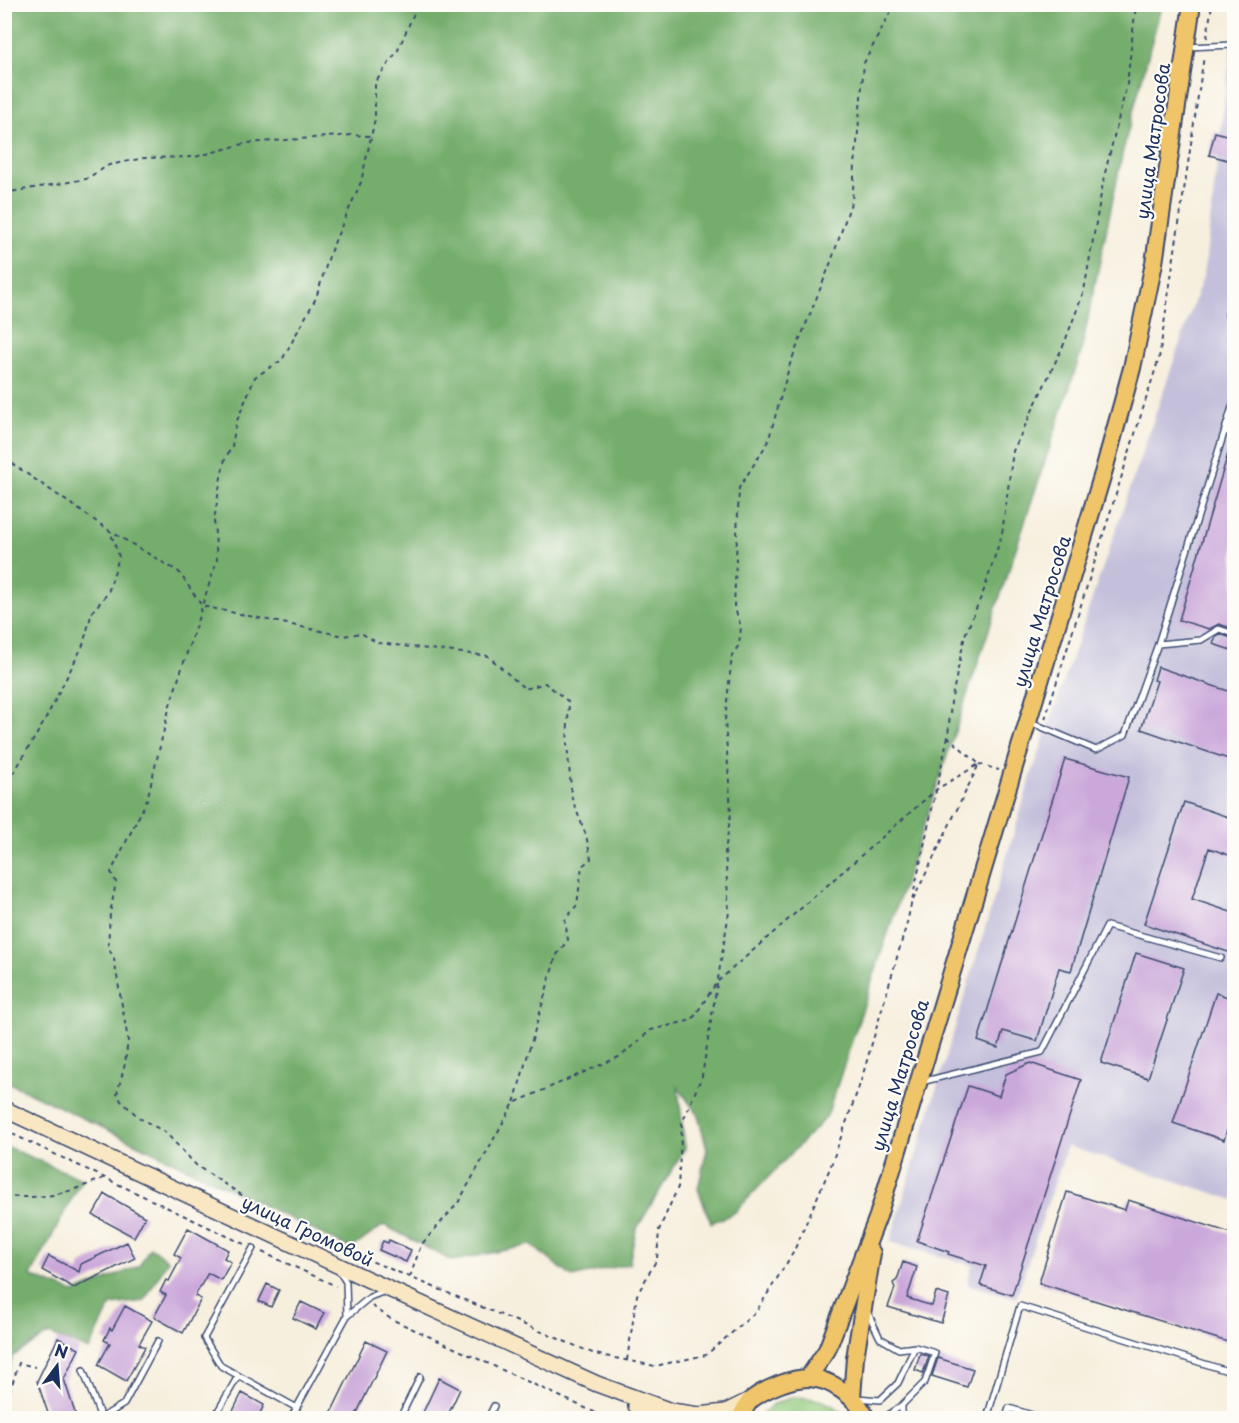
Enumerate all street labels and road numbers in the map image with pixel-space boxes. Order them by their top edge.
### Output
street label: улица Матросова [1128,60,1176,221]
street label: улица Матросова [1005,531,1077,690]
street label: улица Матросова [863,995,935,1154]
street label: улица Громовой [238,1188,378,1272]

